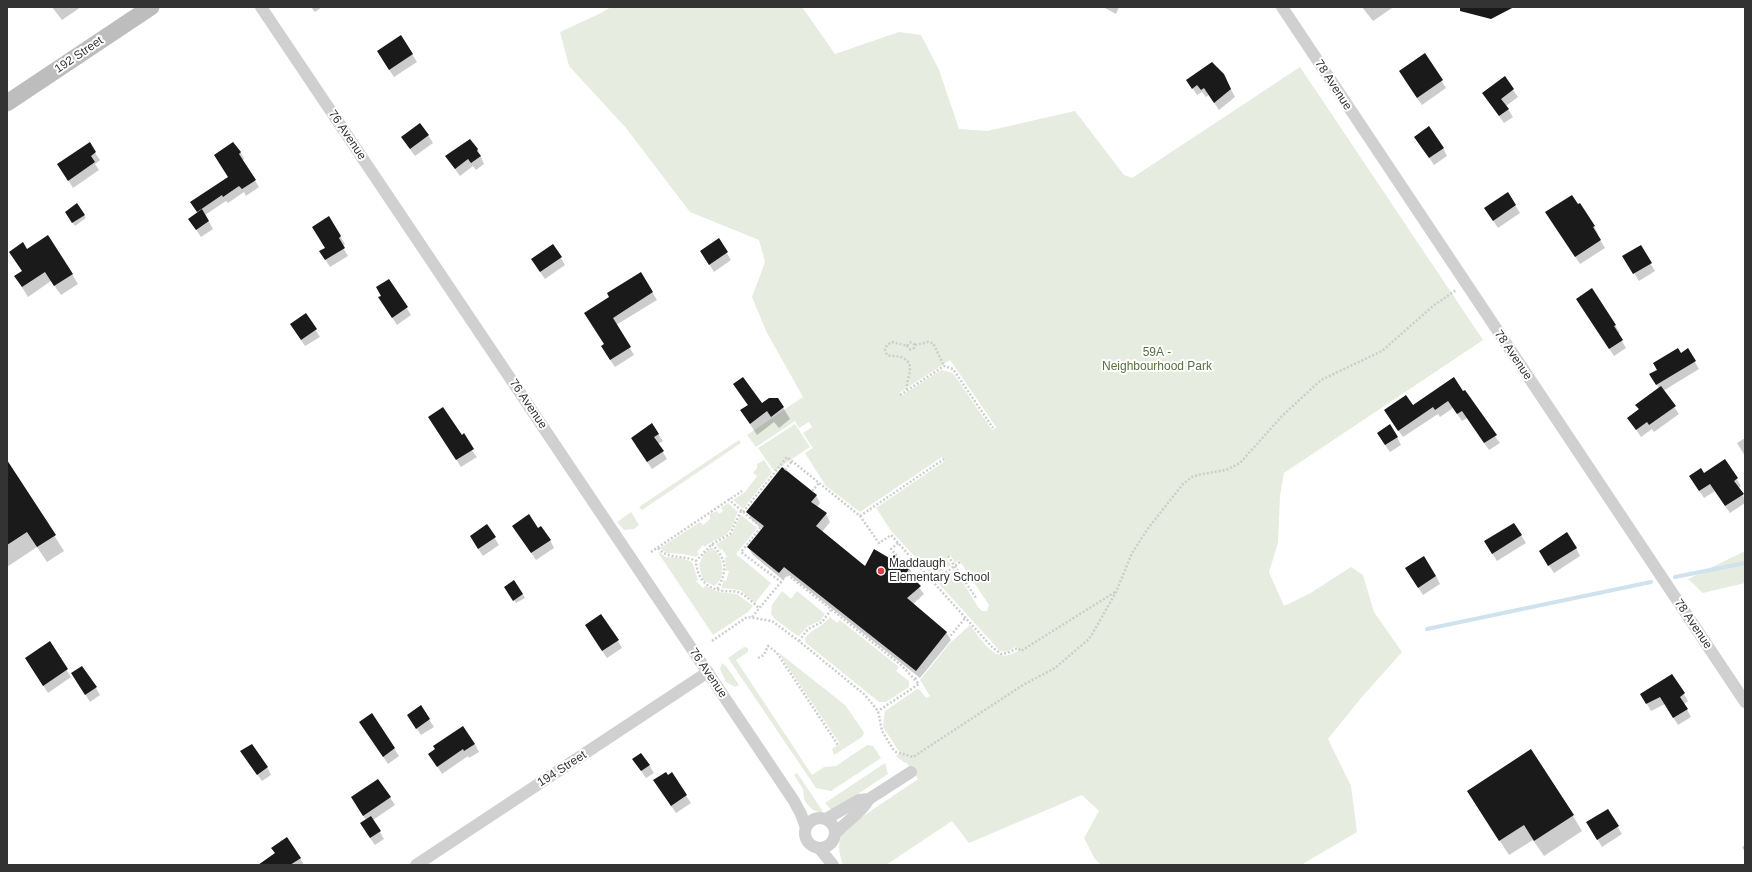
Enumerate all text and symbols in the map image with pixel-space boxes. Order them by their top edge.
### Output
street label: 192 Street [52,34,106,76]
street label: 78 Avenue [1311,57,1355,113]
street label: 76 Avenue [325,107,369,163]
street label: 78 Avenue [1491,327,1535,383]
park label: 59A - Neighbourhood Park [1102,346,1212,374]
street label: 76 Avenue [506,376,550,432]
place label: Maddaugh Elementary School [889,557,990,585]
marker: Maddaugh Elementary School [876,566,886,576]
street label: 78 Avenue [1671,596,1715,652]
street label: 76 Avenue [686,645,730,701]
street label: 194 Street [535,748,589,790]

